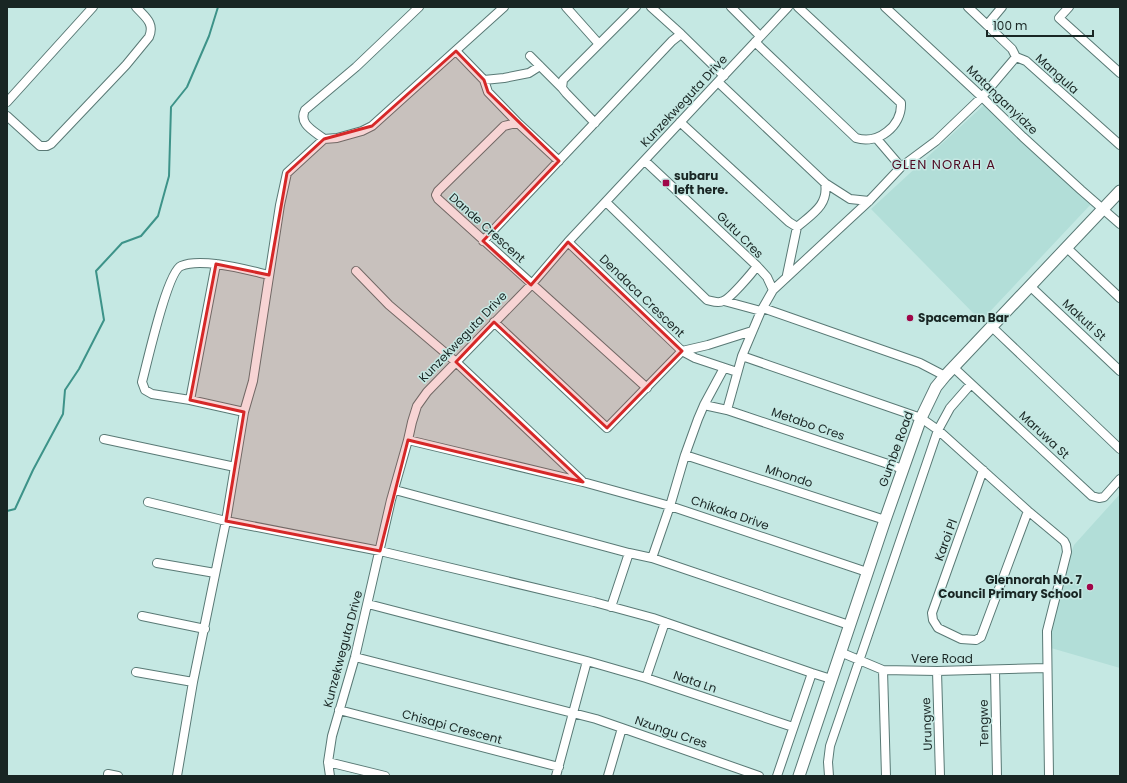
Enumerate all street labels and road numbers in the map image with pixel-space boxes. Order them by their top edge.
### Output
street label: Mangula [1032,50,1083,98]
street label: Kunzekweguta Drive [636,51,731,151]
street label: Matanganyidze [963,61,1042,138]
street label: Dande Crescent [446,189,529,266]
street label: Gutu Cres [713,208,767,262]
street label: Dendaca Crescent [596,250,689,341]
street label: Kunzekweguta Drive [415,287,511,386]
street label: Makuti St [1059,295,1110,344]
street label: Metabo Cres [769,403,847,444]
street label: Maruwa St [1015,407,1073,462]
street label: Gumbe Road [874,409,917,489]
street label: Mhondo [763,460,815,491]
street label: Chikaka Drive [689,491,772,534]
street label: Karoi Pl [930,516,961,563]
street label: Kunzekweguta Drive [319,588,366,709]
street label: Vere Road [911,650,973,667]
street label: Nata Ln [671,666,719,697]
street label: Urungwe [917,697,936,751]
street label: Tengwe [975,699,992,747]
street label: Chisapi Crescent [400,705,504,748]
street label: Nzungu Cres [633,711,710,752]

